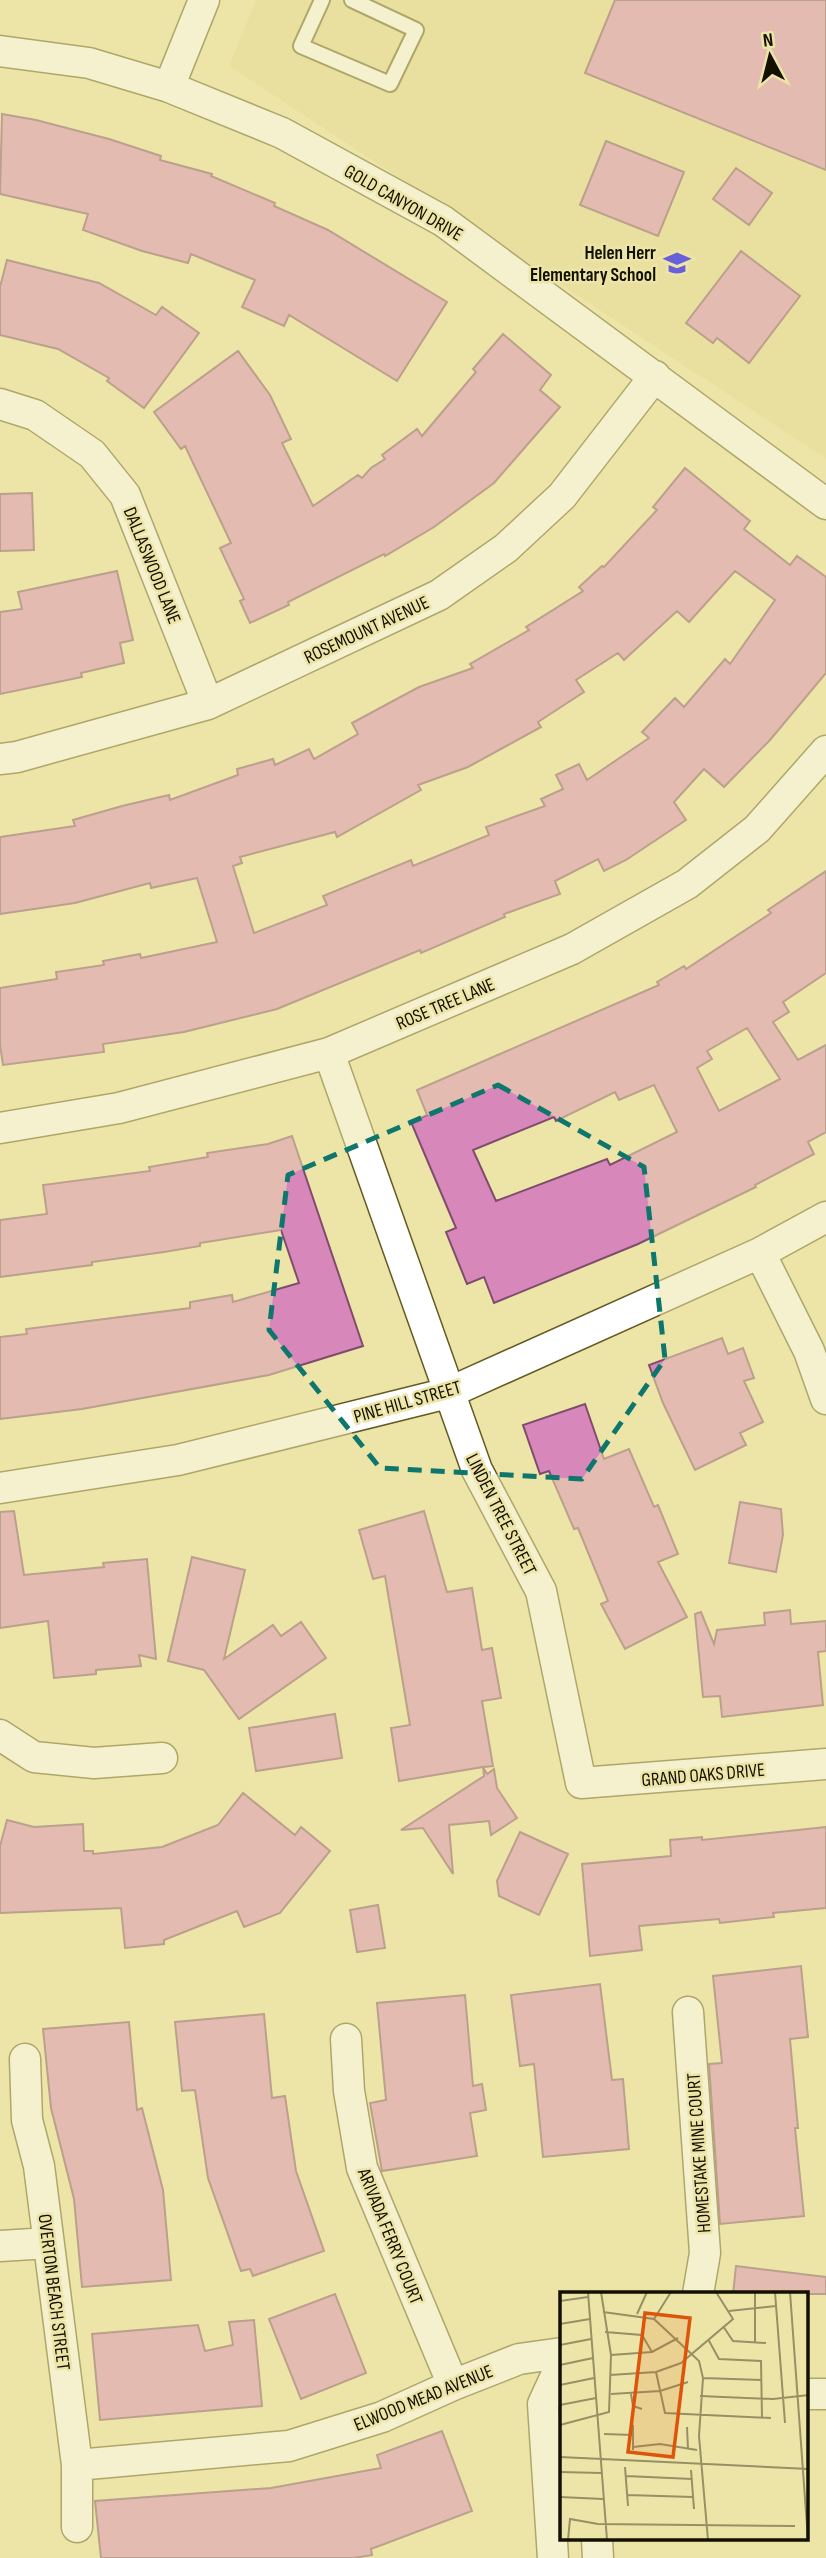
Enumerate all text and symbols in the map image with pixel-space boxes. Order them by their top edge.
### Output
north arrow [735,21,805,91]
text: N [762,29,775,53]
street label: GOLD CANYON DRIVE [340,160,467,247]
place label: Helen Herr Elementary School [530,242,656,287]
school or university icon: Helen Herr Elementary School [662,248,692,278]
street label: DALLASWOOD LANE [118,504,185,627]
street label: ROSEMOUNT AVENUE [300,591,433,669]
street label: ROSE TREE LANE [393,973,498,1035]
street label: PINE HILL STREET [351,1376,464,1429]
street label: LINDEN TREE STREET [460,1450,541,1580]
street label: GRAND OAKS DRIVE [640,1759,766,1792]
street label: HOMESTAKE MINE COURT [682,2072,717,2234]
street label: ARIVADA FERRY COURT [351,2164,427,2308]
street label: OVERTON BEACH STREET [33,2213,75,2372]
inset map [560,2292,808,2540]
street label: ELWOOD MEAD AVENUE [351,2360,496,2437]

